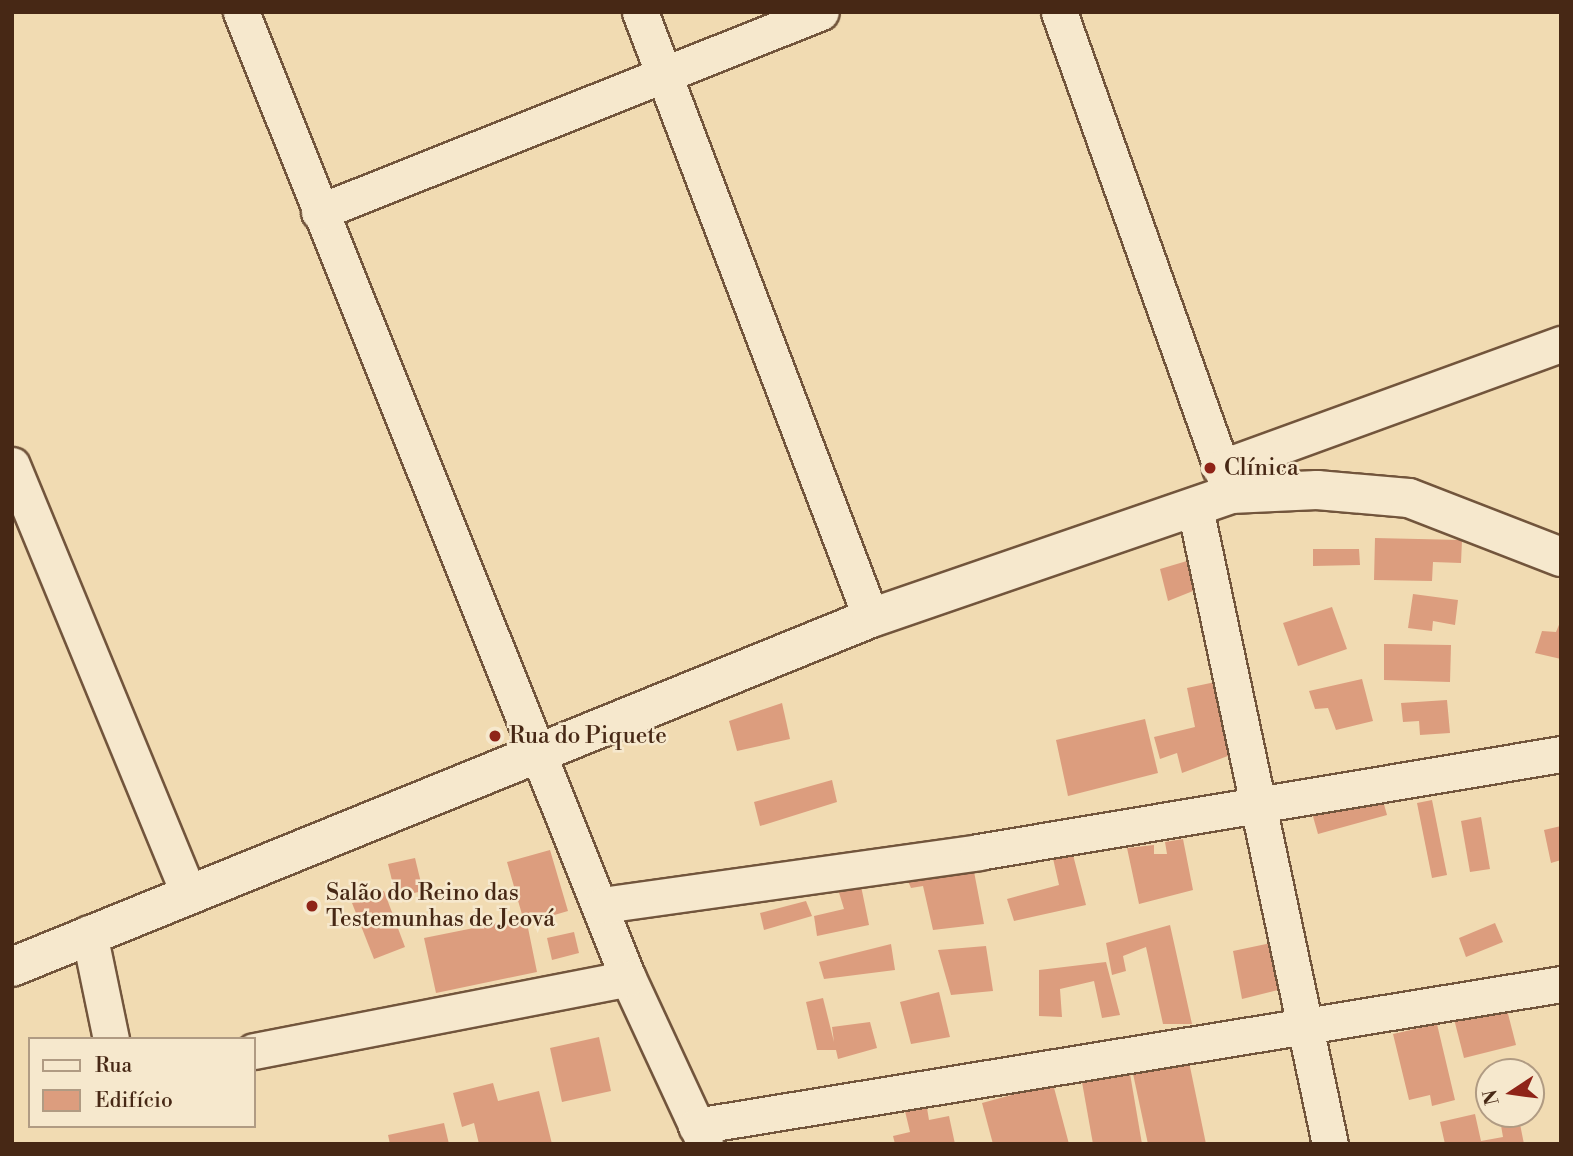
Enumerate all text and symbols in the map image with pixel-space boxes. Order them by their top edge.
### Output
place label: Clínica [1224,454,1299,482]
marker: Clínica [1202,460,1218,476]
place label: Rua do Piquete [509,722,667,750]
marker: Rua do Piquete [487,728,503,744]
place label: Salão do Reino das Testemunhas de Jeová [326,879,555,933]
marker: Salão do Reino das Testemunhas de Jeová [304,898,320,914]
legend [28,1037,256,1128]
text: Rua [95,1053,132,1079]
north arrow [1475,1058,1545,1128]
text: N [1478,1087,1505,1107]
text: Edifício [95,1088,173,1114]

